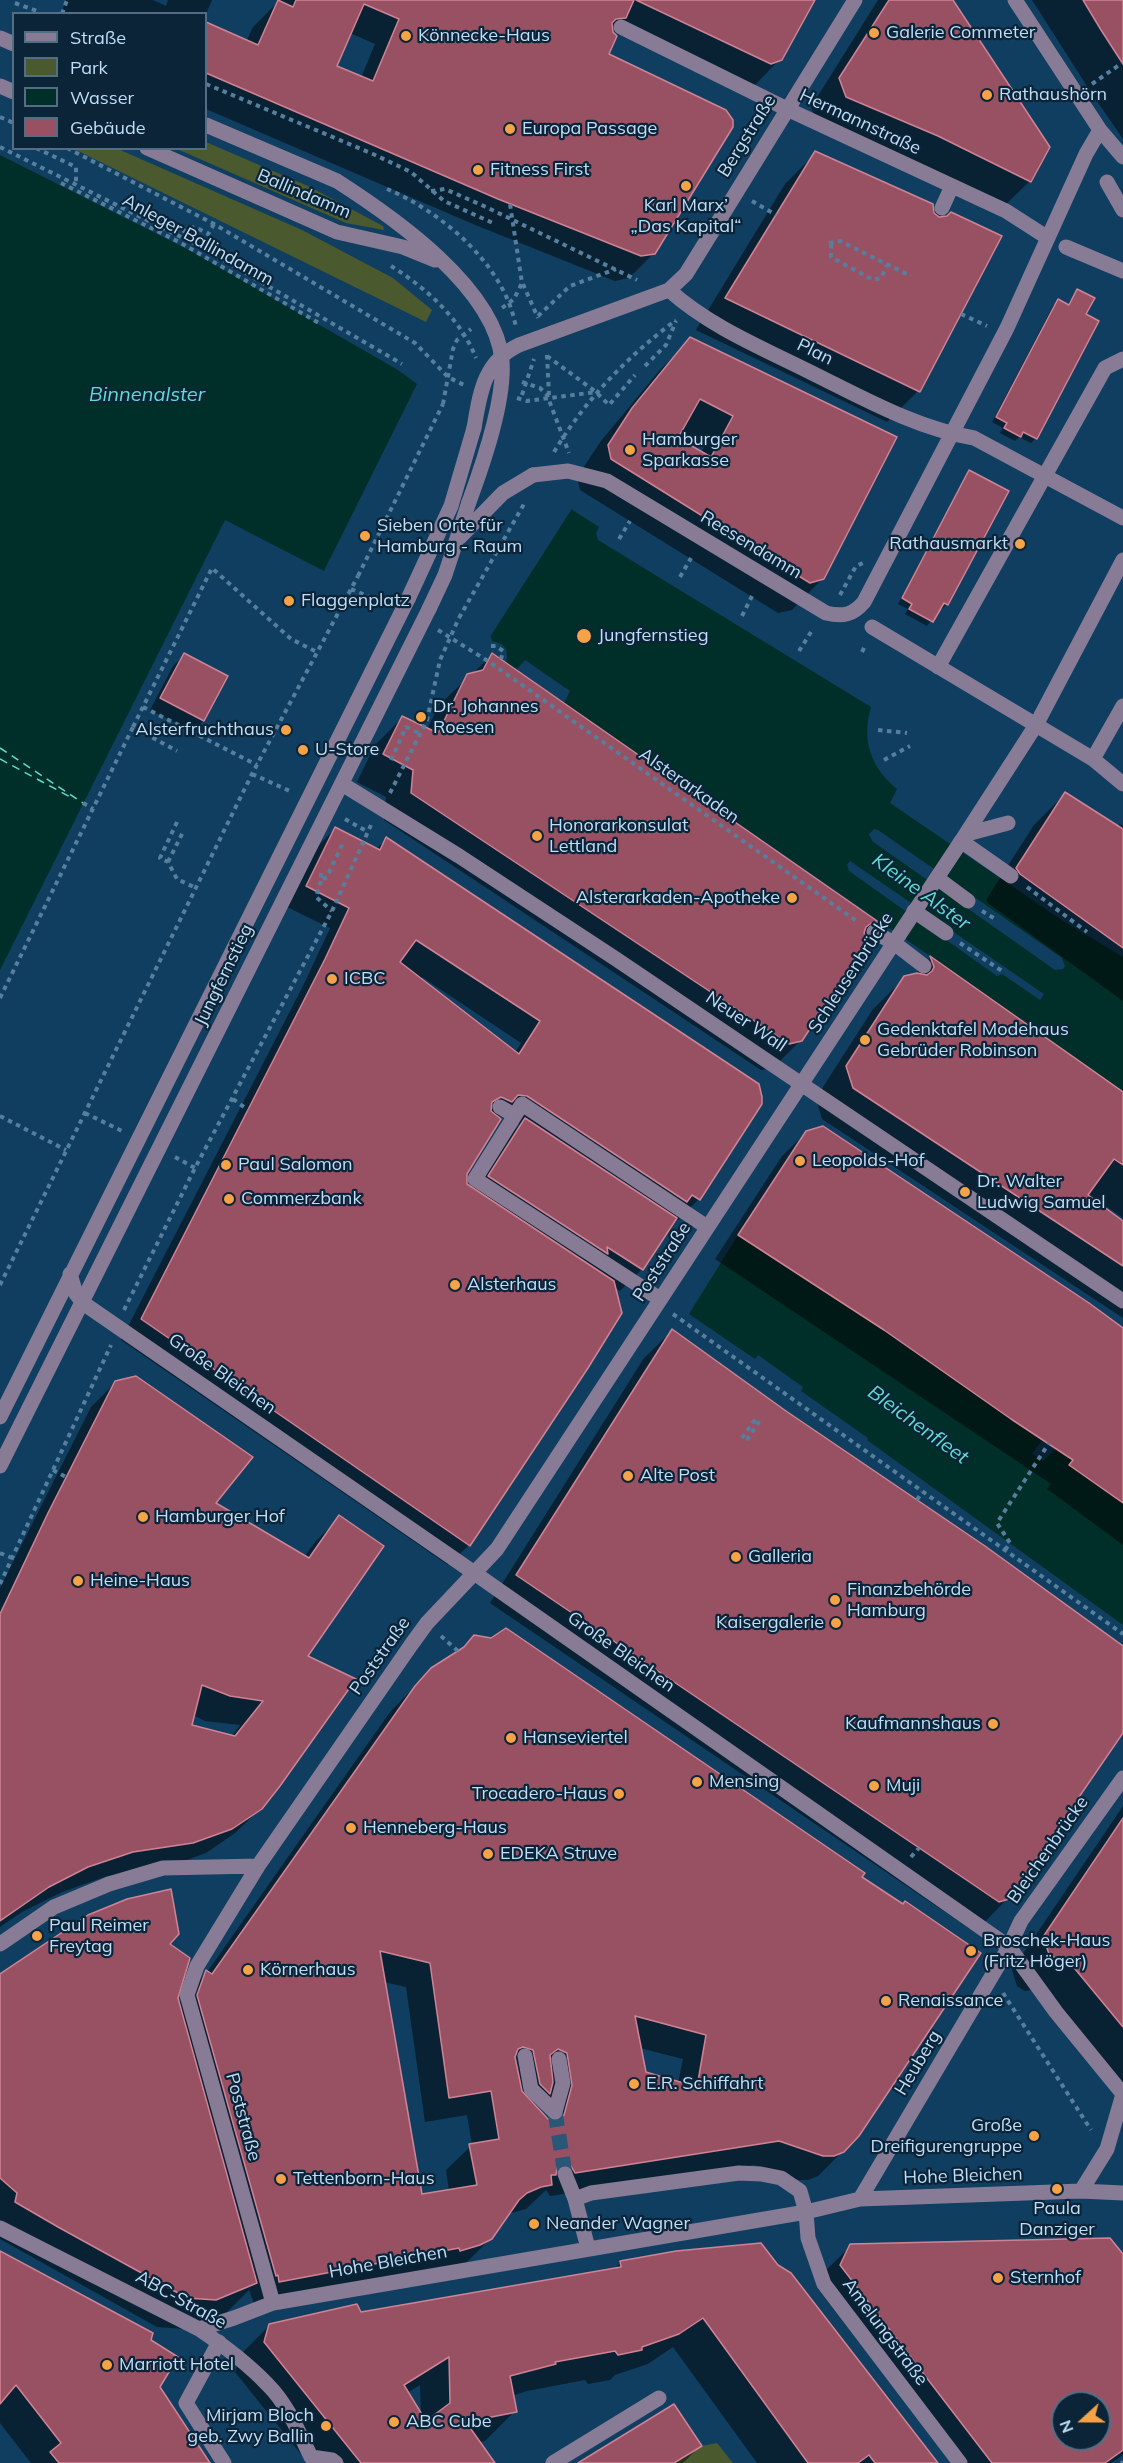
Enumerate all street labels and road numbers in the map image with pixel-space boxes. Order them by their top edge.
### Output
street label: Hermannstraße [796,84,924,160]
street label: Bergstraße [713,91,781,181]
street label: Ballindamm [254,165,354,223]
street label: Anleger Ballindamm [119,189,277,291]
street label: Plan [793,334,837,370]
street label: Reesendamm [696,506,806,584]
street label: Alsterarkaden [635,744,743,828]
street label: Schleusenbrücke [804,908,898,1038]
street label: Jungfernstieg [190,921,258,1029]
street label: Neuer Wall [701,987,791,1057]
street label: Poststraße [628,1218,696,1306]
street label: Große Bleichen [164,1329,280,1419]
street label: Große Bleichen [563,1607,679,1697]
street label: Poststraße [345,1613,415,1699]
street label: Bleichenbrücke [1003,1792,1093,1908]
street label: Heuberg [890,2027,946,2099]
street label: Poststraße [221,2071,265,2163]
street label: Hohe Bleichen [903,2163,1023,2189]
street label: Hohe Bleichen [327,2241,449,2283]
street label: ABC-Straße [132,2266,230,2334]
street label: Amelungstraße [838,2274,932,2390]

